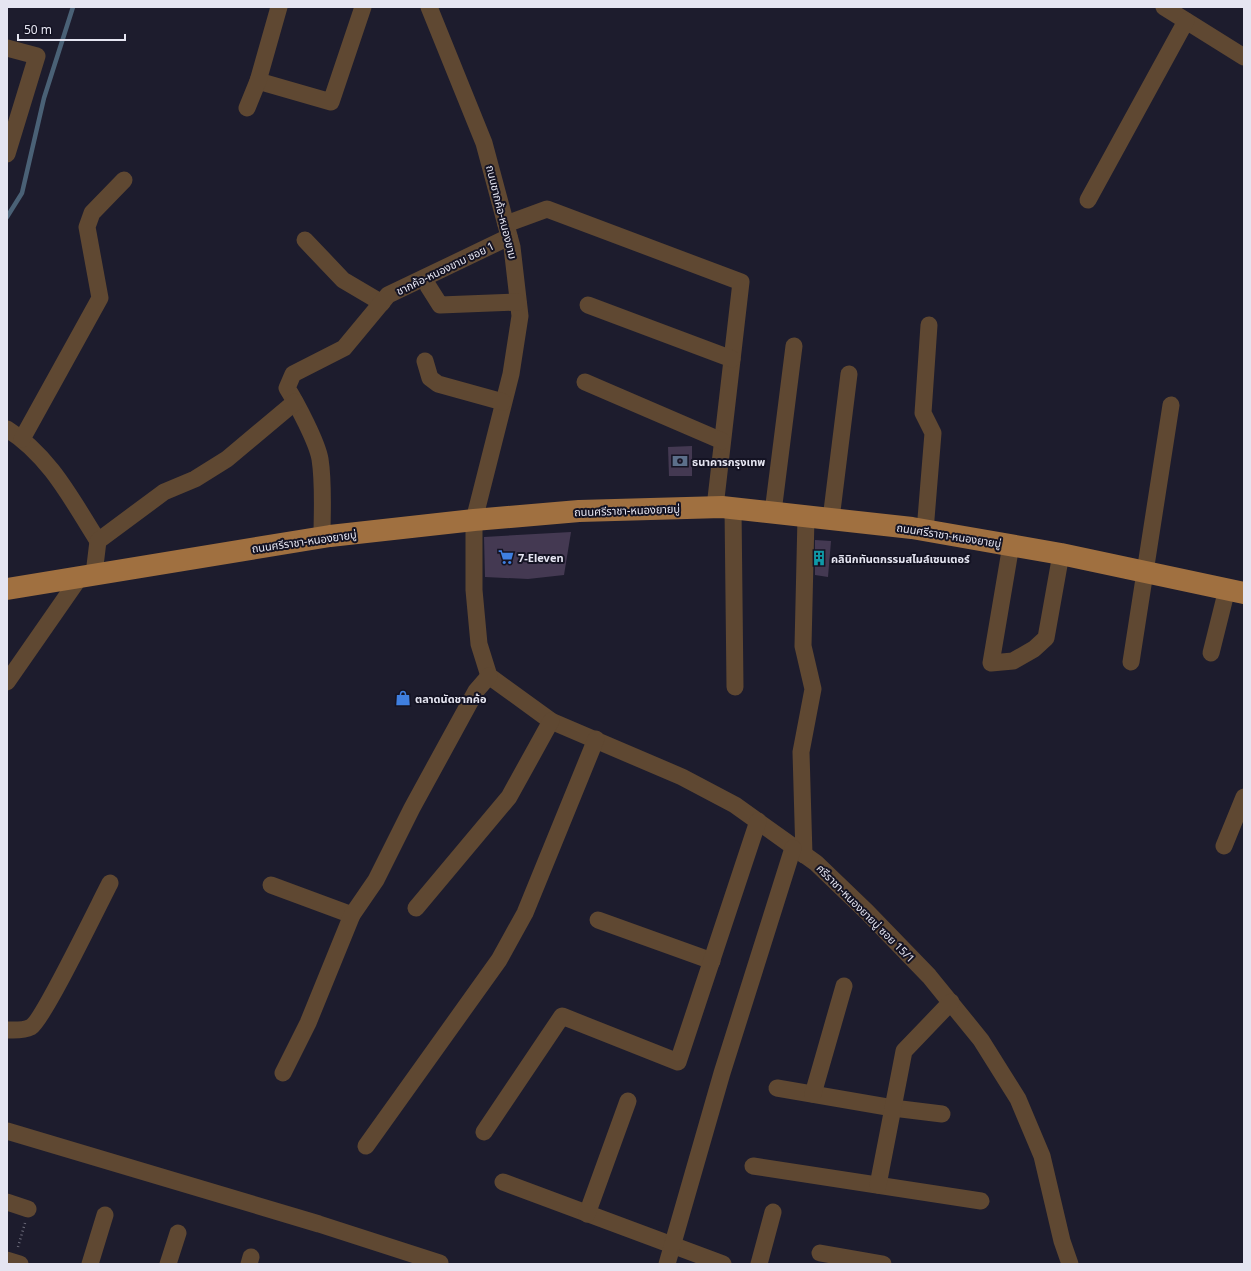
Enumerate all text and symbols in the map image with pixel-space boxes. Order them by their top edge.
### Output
scale bar [18,16,125,42]
text: 50 m [24,21,52,38]
street label: ถนนชากค้อ-หนองขาม [483,163,521,261]
street label: ชากค้อ-หนองขาม ซอย 1 [393,238,497,298]
bank icon: ธนาคารกรุงเทพ [671,452,689,470]
place label: ธนาคารกรุงเทพ [692,454,765,469]
street label: ถนนศรีราชา-หนองยายบู่ [574,501,680,519]
street label: ถนนศรีราชา-หนองยายบู่ [896,519,1003,551]
street label: ถนนศรีราชา-หนองยายบู่ [251,526,358,556]
supermarket icon: 7-Eleven [497,548,515,566]
building icon: คลินิกทันตกรรมสไมล์เซนเตอร์ [810,549,828,567]
place label: 7-Eleven [518,550,564,565]
place label: คลินิกทันตกรรมสไมล์เซนเตอร์ [831,551,970,566]
shop icon: ตลาดนัดชากค้อ [394,689,412,707]
place label: ตลาดนัดชากค้อ [415,691,487,706]
street label: ศรีราชา-หนองยายบู่ ซอย 15/1 [814,861,918,965]

